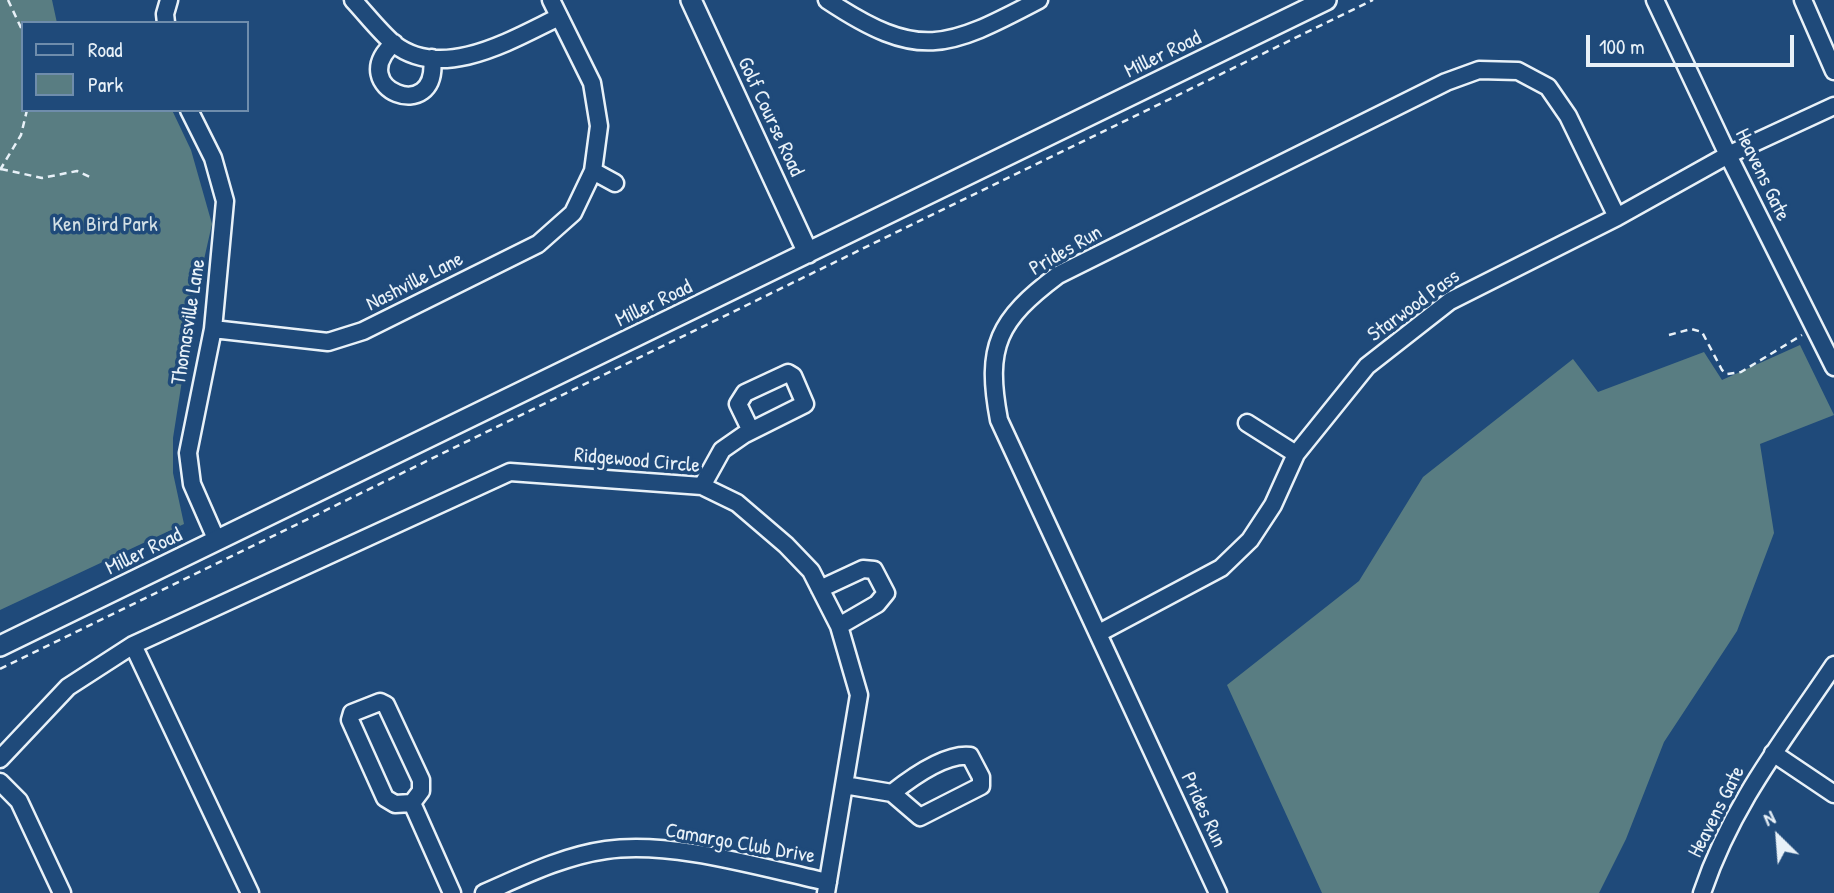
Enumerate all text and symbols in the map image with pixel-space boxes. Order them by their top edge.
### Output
legend [21,21,248,112]
scale bar [1589,21,1797,65]
street label: Miller Road [1121,26,1205,84]
text: 100 m [1599,32,1645,61]
text: Road [88,35,122,64]
street label: Golf Course Road [731,53,809,181]
text: Park [88,70,123,99]
street label: Heavens Gate [1729,125,1795,225]
park label: Ken Bird Park [52,212,158,238]
street label: Prides Run [1025,220,1107,282]
street label: Nashville Lane [362,247,468,317]
street label: Thomasville Lane [167,257,211,387]
street label: Starwood Pass [1363,264,1465,348]
street label: Miller Road [612,275,696,333]
street label: Ridgewood Circle [573,443,701,479]
street label: Miller Road [102,523,186,581]
street label: Heavens Gate [1683,762,1751,862]
street label: Prides Run [1175,769,1231,851]
north arrow [1743,802,1813,872]
text: N [1759,804,1779,832]
street label: Camargo Club Drive [663,818,817,870]

